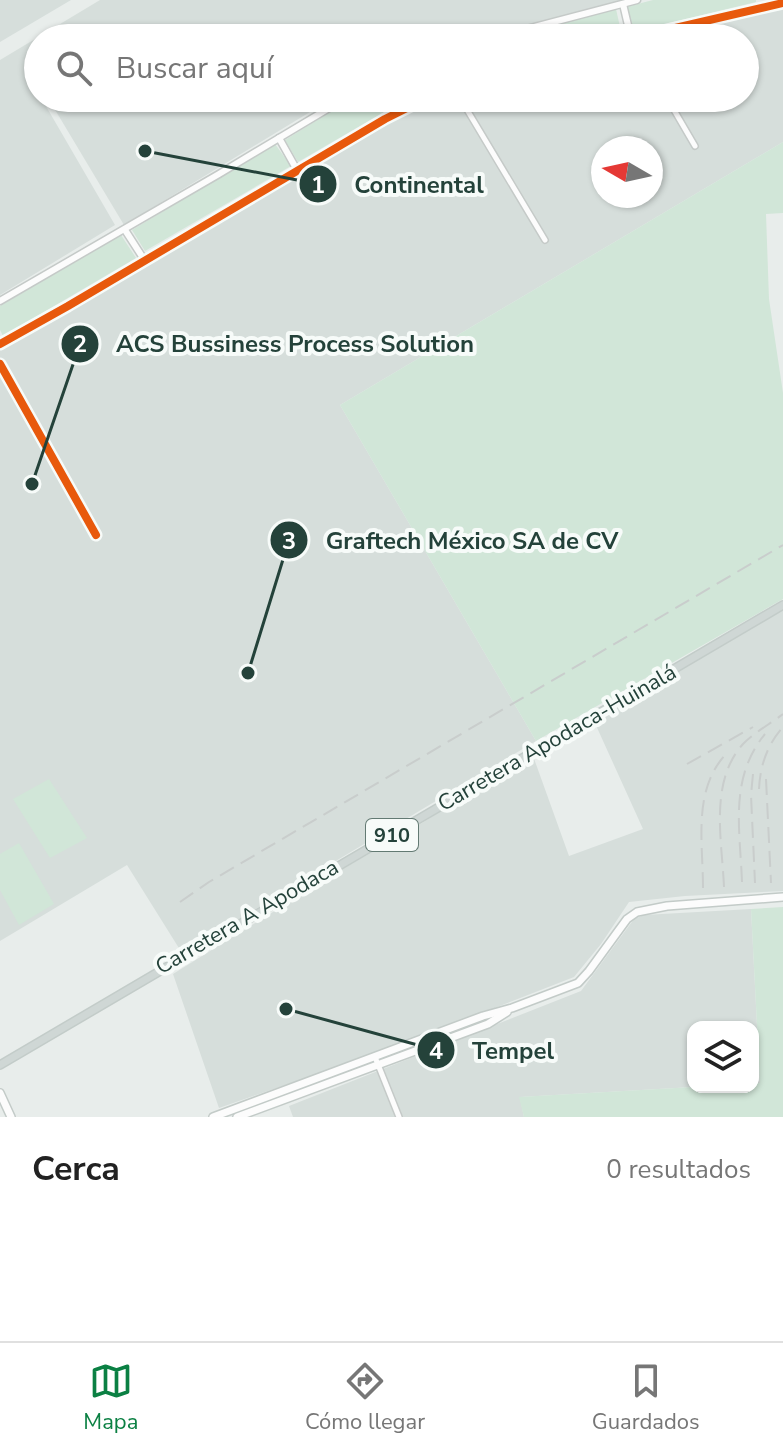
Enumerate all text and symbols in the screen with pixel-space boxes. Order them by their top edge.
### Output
search box [24,24,759,112]
icon: search [52,46,96,90]
text: Buscar aquí [116,48,273,89]
north arrow [591,136,663,208]
callout: Continental [298,160,499,208]
text: 1 [311,169,325,201]
text: Continental [354,169,484,201]
callout: ACS Bussiness Process Solution [60,320,490,368]
text: 2 [73,328,87,360]
text: ACS Bussiness Process Solution [116,328,474,360]
callout: Graftech México SA de CV [269,516,634,564]
text: 3 [282,525,296,557]
text: Graftech México SA de CV [326,525,619,557]
street label: Carretera Apodaca-Huinalá [432,657,682,819]
road number: 910 [366,819,418,851]
street label: Carretera A Apodaca [150,852,344,982]
map controls [687,1021,759,1093]
button: layers [687,1021,759,1093]
callout: Tempel [416,1026,570,1074]
text: 4 [429,1035,443,1067]
text: Tempel [472,1035,554,1067]
text: Cerca [32,1146,120,1192]
text: 0 resultados [606,1152,751,1187]
tab: Mapa [83,1359,138,1437]
tab: Cómo llegar [305,1359,425,1437]
tab: Guardados [592,1359,700,1437]

